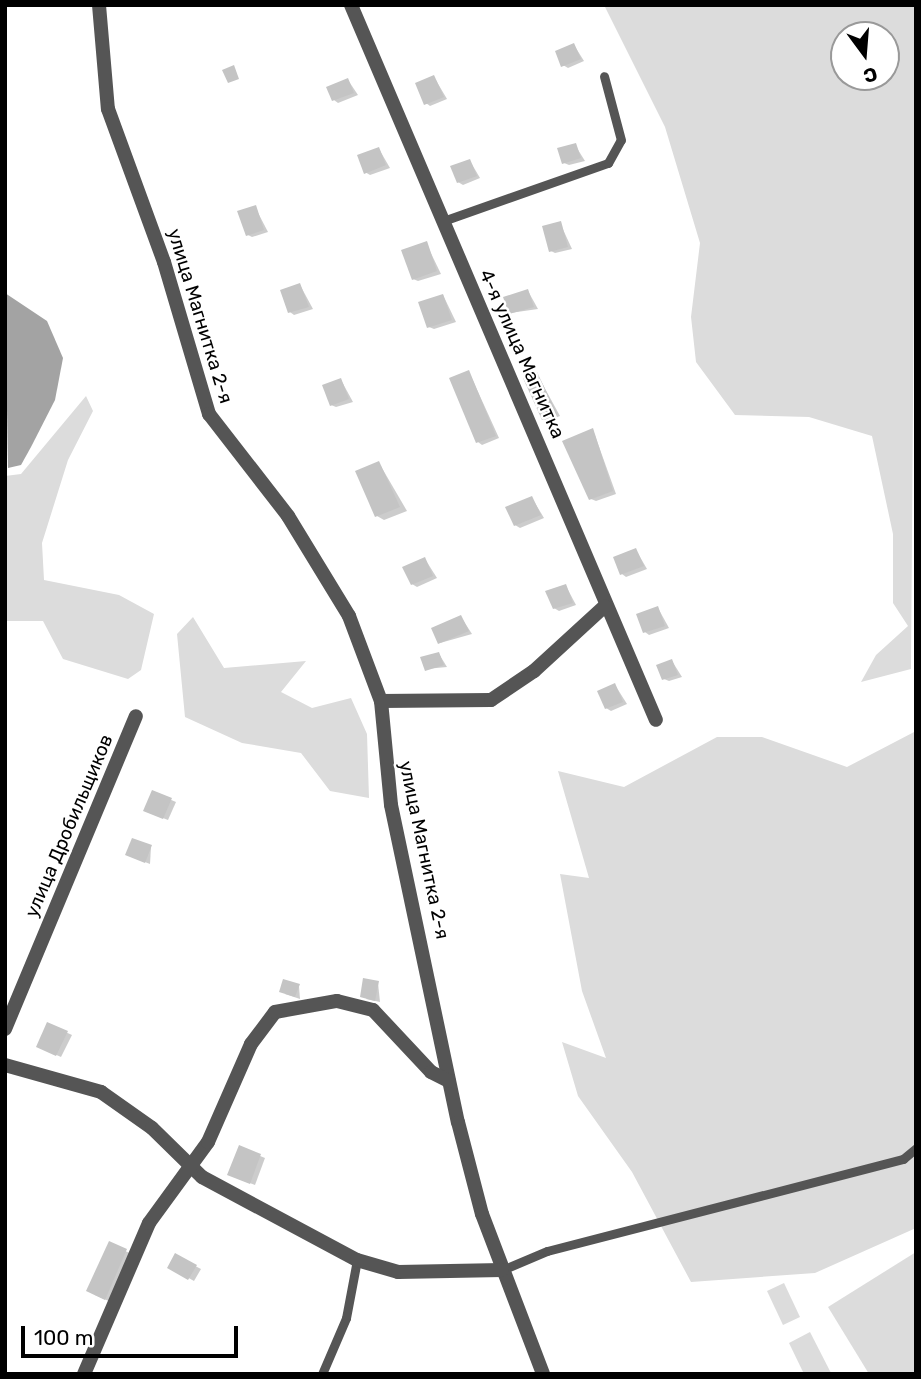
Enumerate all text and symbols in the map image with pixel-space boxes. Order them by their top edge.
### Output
north arrow [830,21,900,91]
text: С [861,62,880,88]
street label: улица Магнитка 2-я [163,226,237,406]
street label: 4-я улица Магнитка [474,266,570,442]
street label: улица Дробильщиков [20,731,118,921]
street label: улица Магнитка 2-я [394,759,454,941]
scale bar [24,1312,242,1356]
text: 100 m [34,1325,93,1350]

